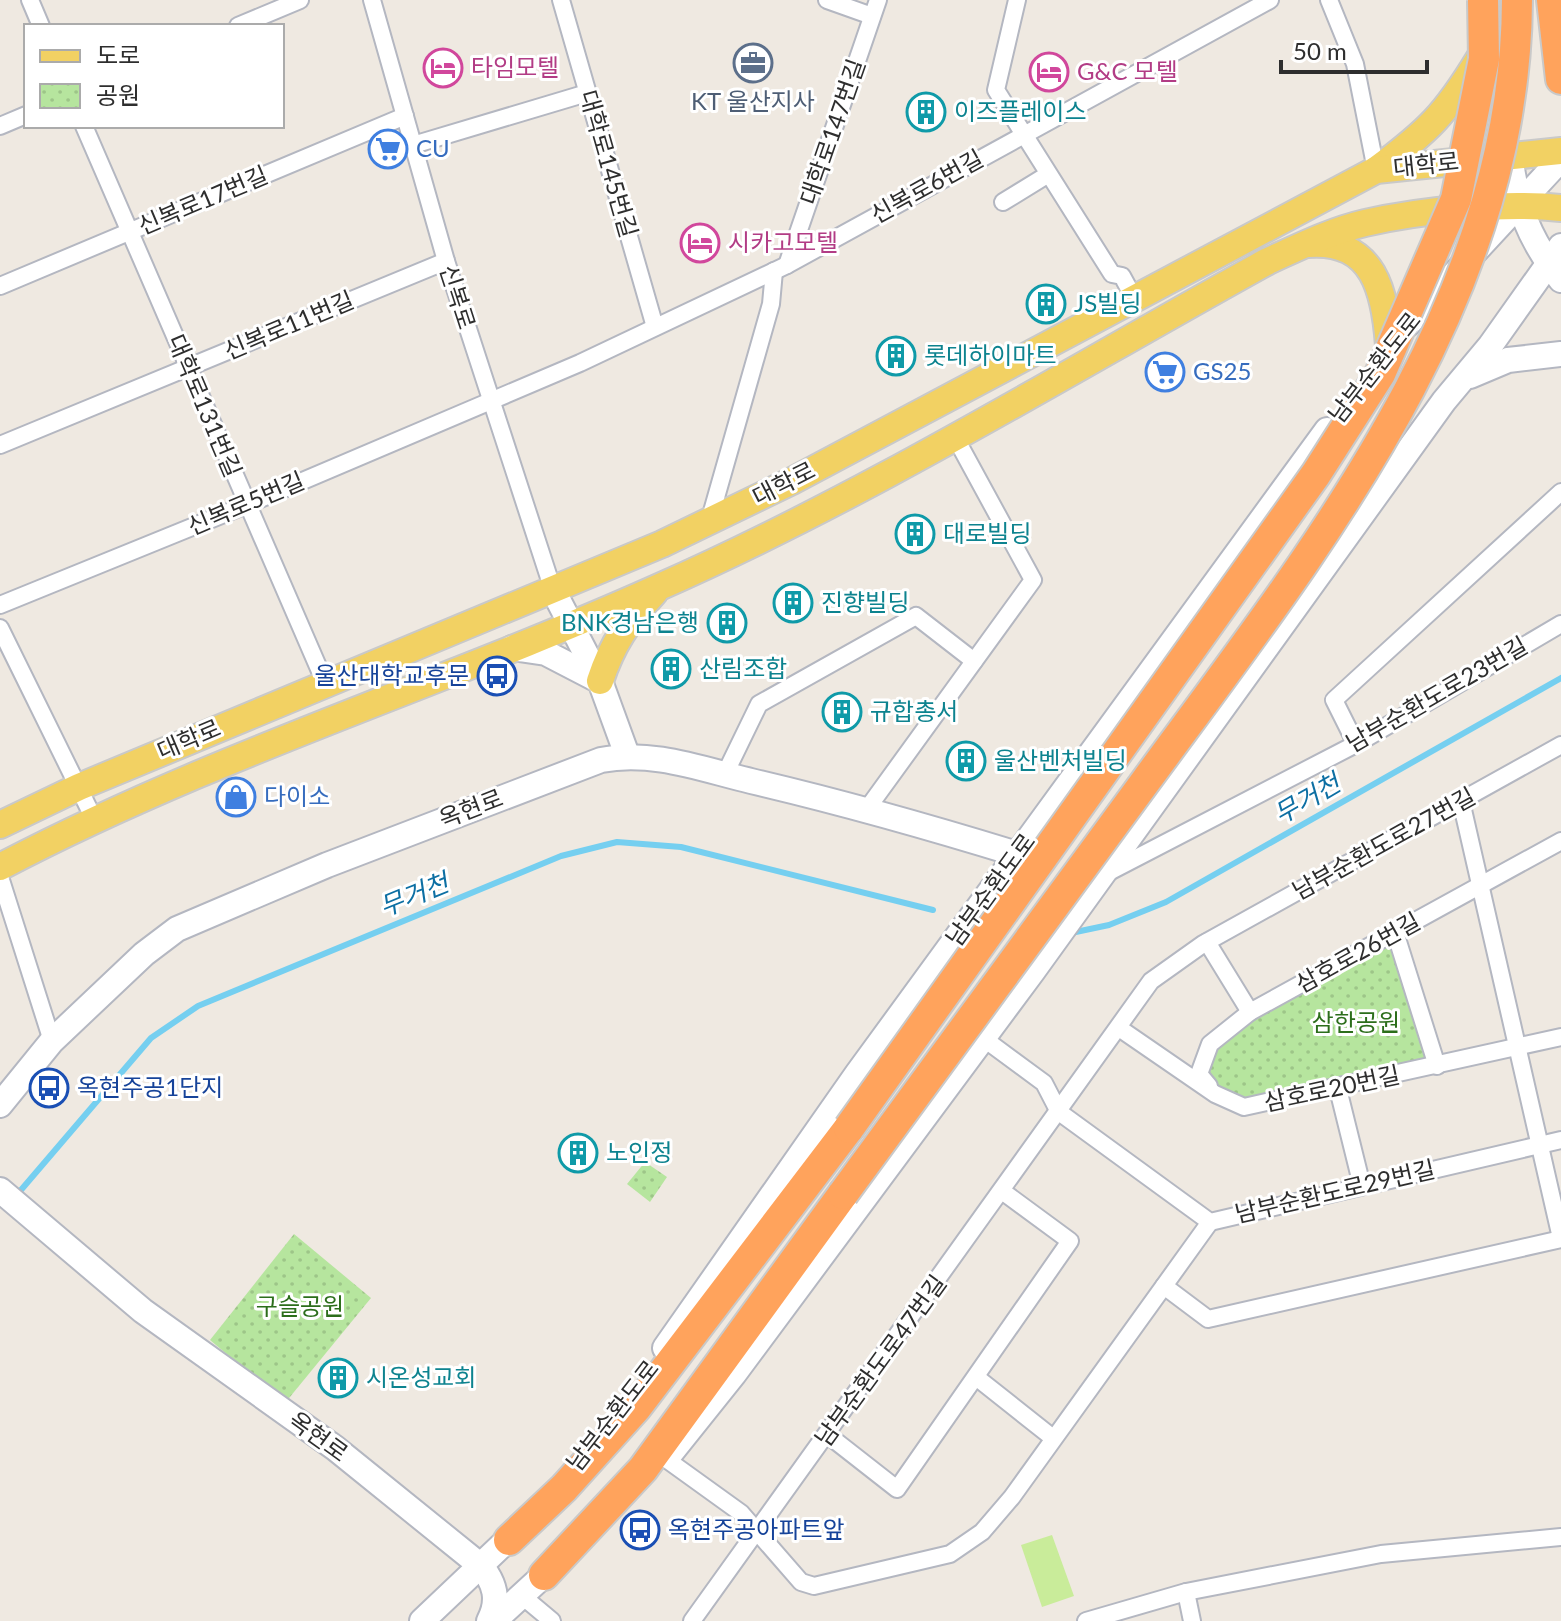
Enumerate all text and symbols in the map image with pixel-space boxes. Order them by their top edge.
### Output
legend [24,24,284,128]
scale bar [1281,24,1427,74]
text: 50 m [1293,36,1347,65]
text: 도로 [96,40,140,69]
office icon: KT 울산지사 [732,42,774,84]
hotel icon: 타임모텔 [422,47,464,89]
hotel icon: G&C 모텔 [1028,51,1070,93]
place label: 타임모텔 [471,52,559,81]
street label: 대학로147번길 [793,55,870,208]
place label: G&C 모텔 [1077,56,1178,85]
text: 공원 [96,80,140,109]
street label: 대학로145번길 [575,86,644,241]
place label: KT 울산지사 [691,86,815,115]
building icon: 이즈플레이스 [905,91,947,133]
place label: 이즈플레이스 [954,96,1086,125]
supermarket icon: CU [367,128,409,170]
place label: CU [416,133,450,162]
street label: 신복로6번길 [865,143,988,229]
street label: 대학로 [1391,146,1460,181]
street label: 신복로17번길 [133,159,272,240]
hotel icon: 시카고모텔 [679,222,721,264]
place label: 시카고모텔 [728,227,838,256]
street label: 신복로 [434,261,482,333]
building icon: JS빌딩 [1025,283,1067,325]
street label: 신복로11번길 [219,284,358,365]
place label: JS빌딩 [1074,288,1141,317]
street label: 남부순환도로 [1322,306,1426,428]
street label: 대학로131번길 [162,330,248,481]
building icon: 롯데하이마트 [875,335,917,377]
place label: 롯데하이마트 [924,340,1056,369]
supermarket icon: GS25 [1144,351,1186,393]
place label: GS25 [1193,356,1251,385]
street label: 대학로 [747,455,819,511]
street label: 신복로5번길 [183,465,308,540]
building icon: 대로빌딩 [894,513,936,555]
place label: 대로빌딩 [943,518,1031,547]
building icon: 진향빌딩 [772,582,814,624]
place label: 진향빌딩 [821,587,909,616]
building icon: BNK경남은행 [706,602,748,644]
place label: BNK경남은행 [561,607,699,636]
street label: 남부순환도로23번길 [1340,630,1532,757]
building icon: 산림조합 [650,648,692,690]
place label: 산림조합 [699,653,787,682]
bus stop icon: 울산대학교후문 [476,655,518,697]
place label: 울산대학교후문 [314,660,469,689]
building icon: 규합총서 [821,691,863,733]
place label: 규합총서 [870,696,958,725]
street label: 대학로 [152,712,225,765]
building icon: 울산벤처빌딩 [945,740,987,782]
place label: 울산벤처빌딩 [994,745,1126,774]
water label: 무거천 [1267,765,1348,830]
shop icon: 다이소 [215,776,257,818]
street label: 남부순환도로27번길 [1287,780,1480,905]
place label: 다이소 [264,781,330,810]
street label: 옥현로 [434,782,507,833]
street label: 남부순환도로 [939,827,1040,951]
water label: 무거천 [374,865,456,922]
street label: 삼호로26번길 [1290,905,1425,998]
park label: 삼한공원 [1312,1007,1400,1036]
street label: 삼호로20번길 [1261,1059,1402,1116]
bus stop icon: 옥현주공1단지 [28,1067,70,1109]
place label: 옥현주공1단지 [77,1072,223,1101]
building icon: 노인정 [557,1132,599,1174]
place label: 노인정 [606,1137,672,1166]
street label: 남부순환도로29번길 [1232,1153,1438,1228]
street label: 남부순환도로47번길 [808,1269,952,1451]
park label: 구슬공원 [256,1291,344,1320]
street label: 남부순환도로 [560,1354,664,1476]
building icon: 시온성교회 [317,1357,359,1399]
place label: 시온성교회 [366,1362,476,1391]
street label: 옥현로 [284,1405,354,1467]
bus stop icon: 옥현주공아파트앞 [619,1509,661,1551]
place label: 옥현주공아파트앞 [668,1514,845,1543]

